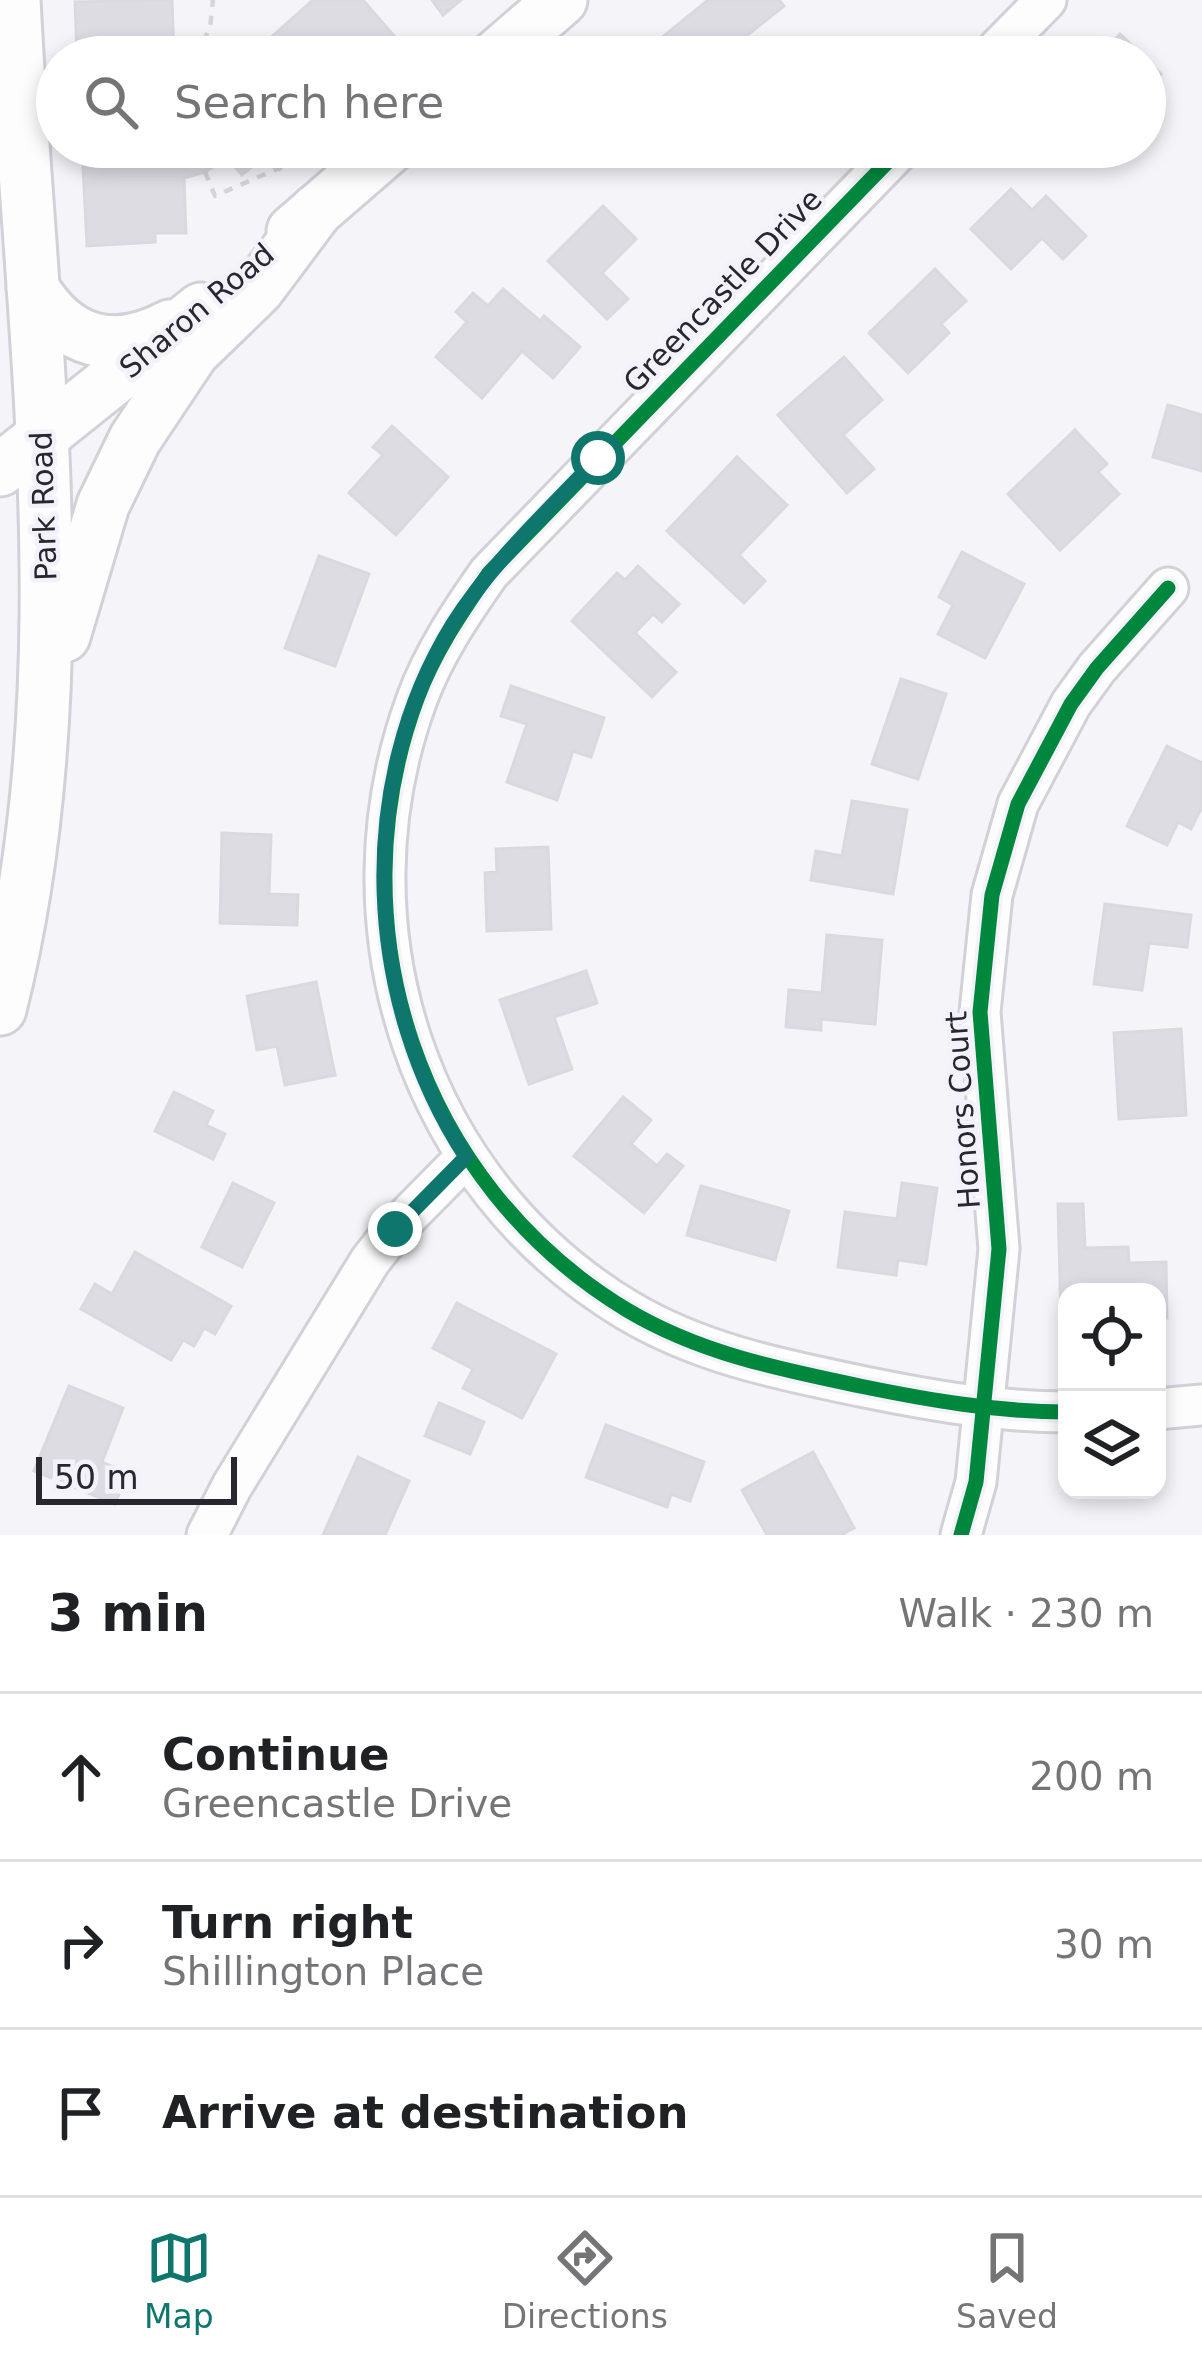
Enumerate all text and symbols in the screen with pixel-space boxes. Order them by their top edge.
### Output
search box [36,36,1166,168]
icon: search [78,69,144,135]
text: Search here [174,76,444,129]
street label: Greencastle Drive [616,182,829,400]
street label: Sharon Road [113,236,281,385]
street label: Park Road [23,431,64,581]
route start [571,431,625,485]
street label: Honors Court [938,1010,987,1210]
route end [368,1202,422,1256]
map controls [1058,1283,1166,1499]
button: locate [1058,1283,1166,1391]
button: layers [1058,1391,1166,1499]
scale bar [36,1451,237,1504]
text: 50 m [54,1458,139,1497]
text: 3 min [48,1584,208,1643]
text: Walk · 230 m [899,1591,1154,1636]
text: Continue [162,1728,390,1781]
icon: ahead [48,1744,114,1810]
text: 200 m [1029,1754,1154,1799]
text: Greencastle Drive [162,1781,512,1826]
text: Turn right [162,1896,413,1949]
icon: right [48,1912,114,1978]
text: 30 m [1054,1922,1154,1967]
text: Shillington Place [162,1949,484,1994]
icon: arrive [48,2080,114,2146]
text: Arrive at destination [162,2086,688,2139]
tab: Map [144,2225,214,2336]
tab: Directions [502,2225,668,2336]
tab: Saved [956,2225,1058,2336]

